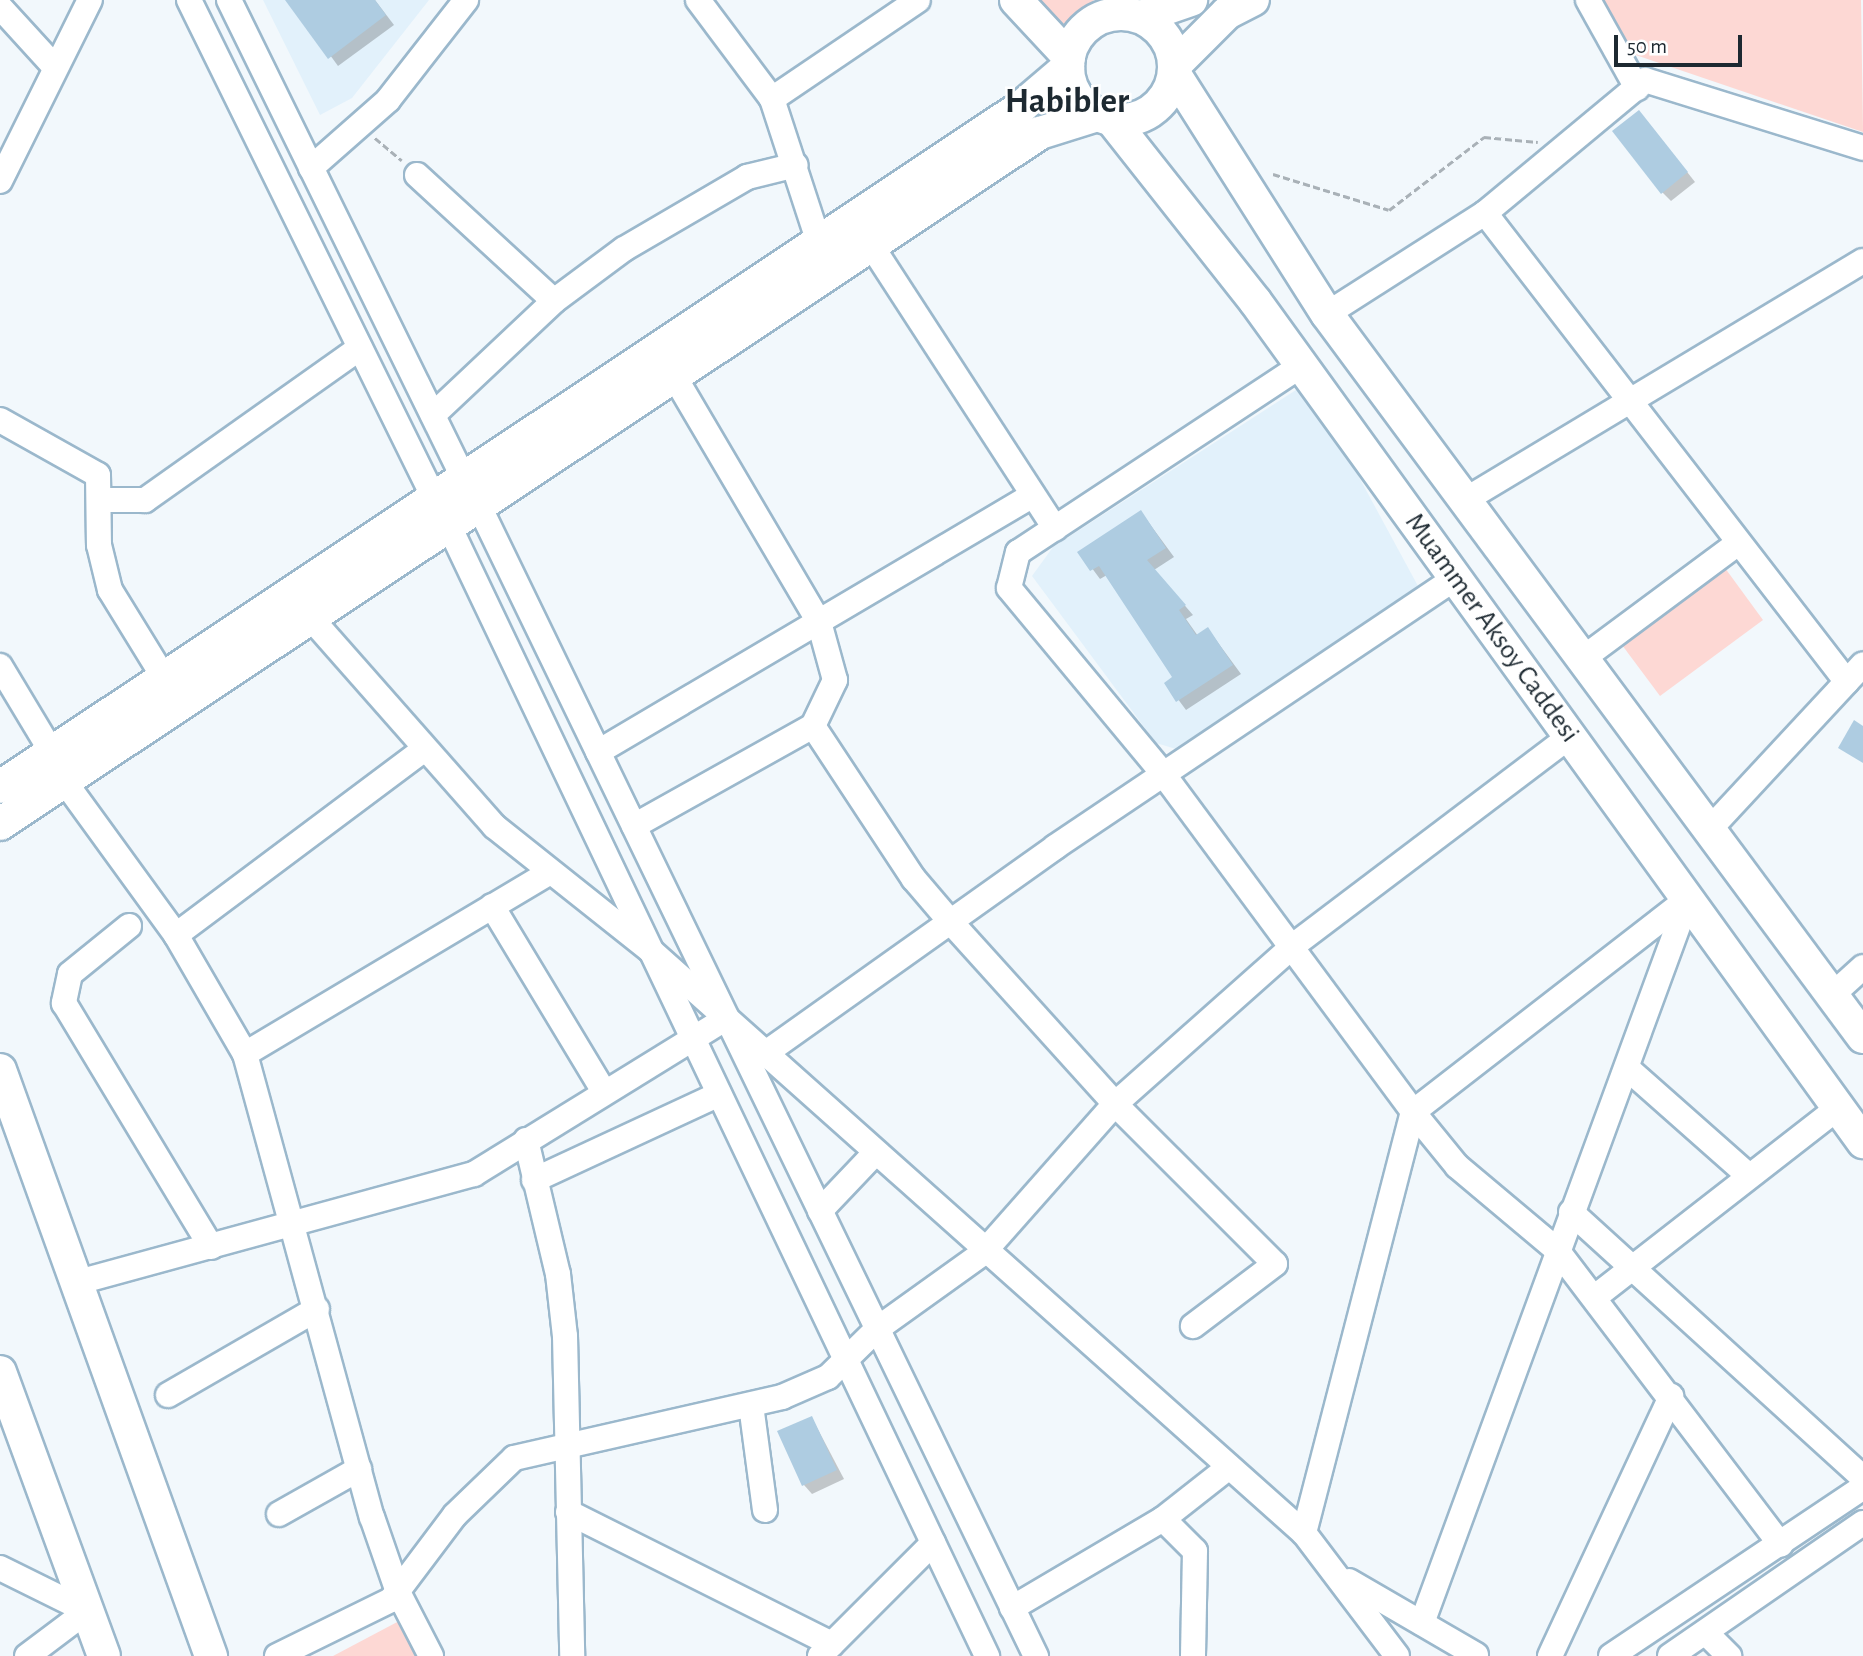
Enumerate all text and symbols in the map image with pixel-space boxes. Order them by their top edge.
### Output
scale bar [1618,21,1746,65]
text: 50 m [1627,36,1667,57]
district label: Habibler [1005,81,1129,123]
street label: Muammer Aksoy Caddesi [1397,507,1587,749]

